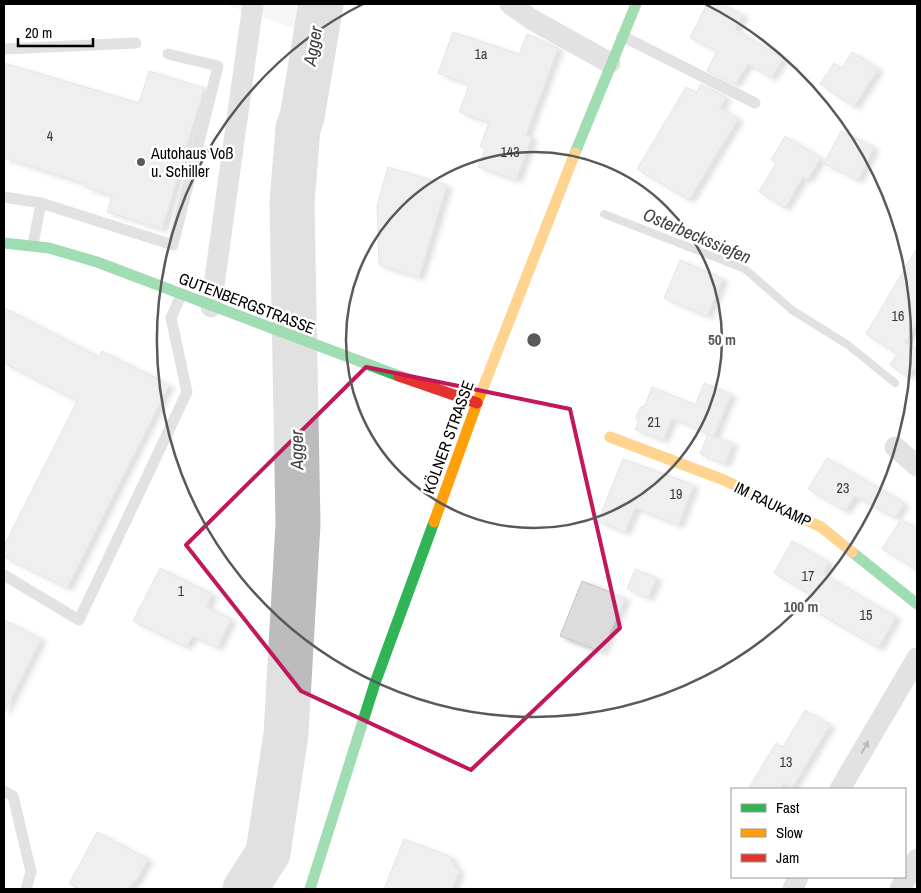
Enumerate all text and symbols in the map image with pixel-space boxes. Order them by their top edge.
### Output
scale bar [18,15,92,47]
text: 20 m [25,22,52,43]
water label: Agger [297,23,328,68]
house number: 1a [475,45,488,63]
house number: 4 [47,127,54,145]
place label: Autohaus Voß u. Schiller [150,142,233,182]
house number: 143 [500,143,520,161]
marker: Autohaus Voß u. Schiller [135,156,147,168]
water label: Osterbeckssiefen [639,202,755,269]
street label: GUTENBERGSTRASSE [176,267,318,339]
house number: 16 [892,307,904,325]
text: 50 m [708,329,736,350]
centre of rings [525,331,543,349]
street label: KÖLNER STRASSE [417,377,479,497]
house number: 21 [648,413,661,431]
water label: Agger [284,429,309,471]
street label: IM RAUKAMP [731,476,815,532]
house number: 23 [837,479,849,497]
house number: 19 [670,485,682,503]
house number: 17 [802,567,814,585]
house number: 1 [178,582,185,600]
text: 100 m [784,596,818,617]
house number: 15 [860,606,872,624]
one-way arrow [860,740,869,754]
house number: 13 [780,753,792,771]
legend [731,788,906,878]
text: Fast [776,797,800,818]
text: Slow [776,822,803,843]
text: Jam [776,847,799,868]

